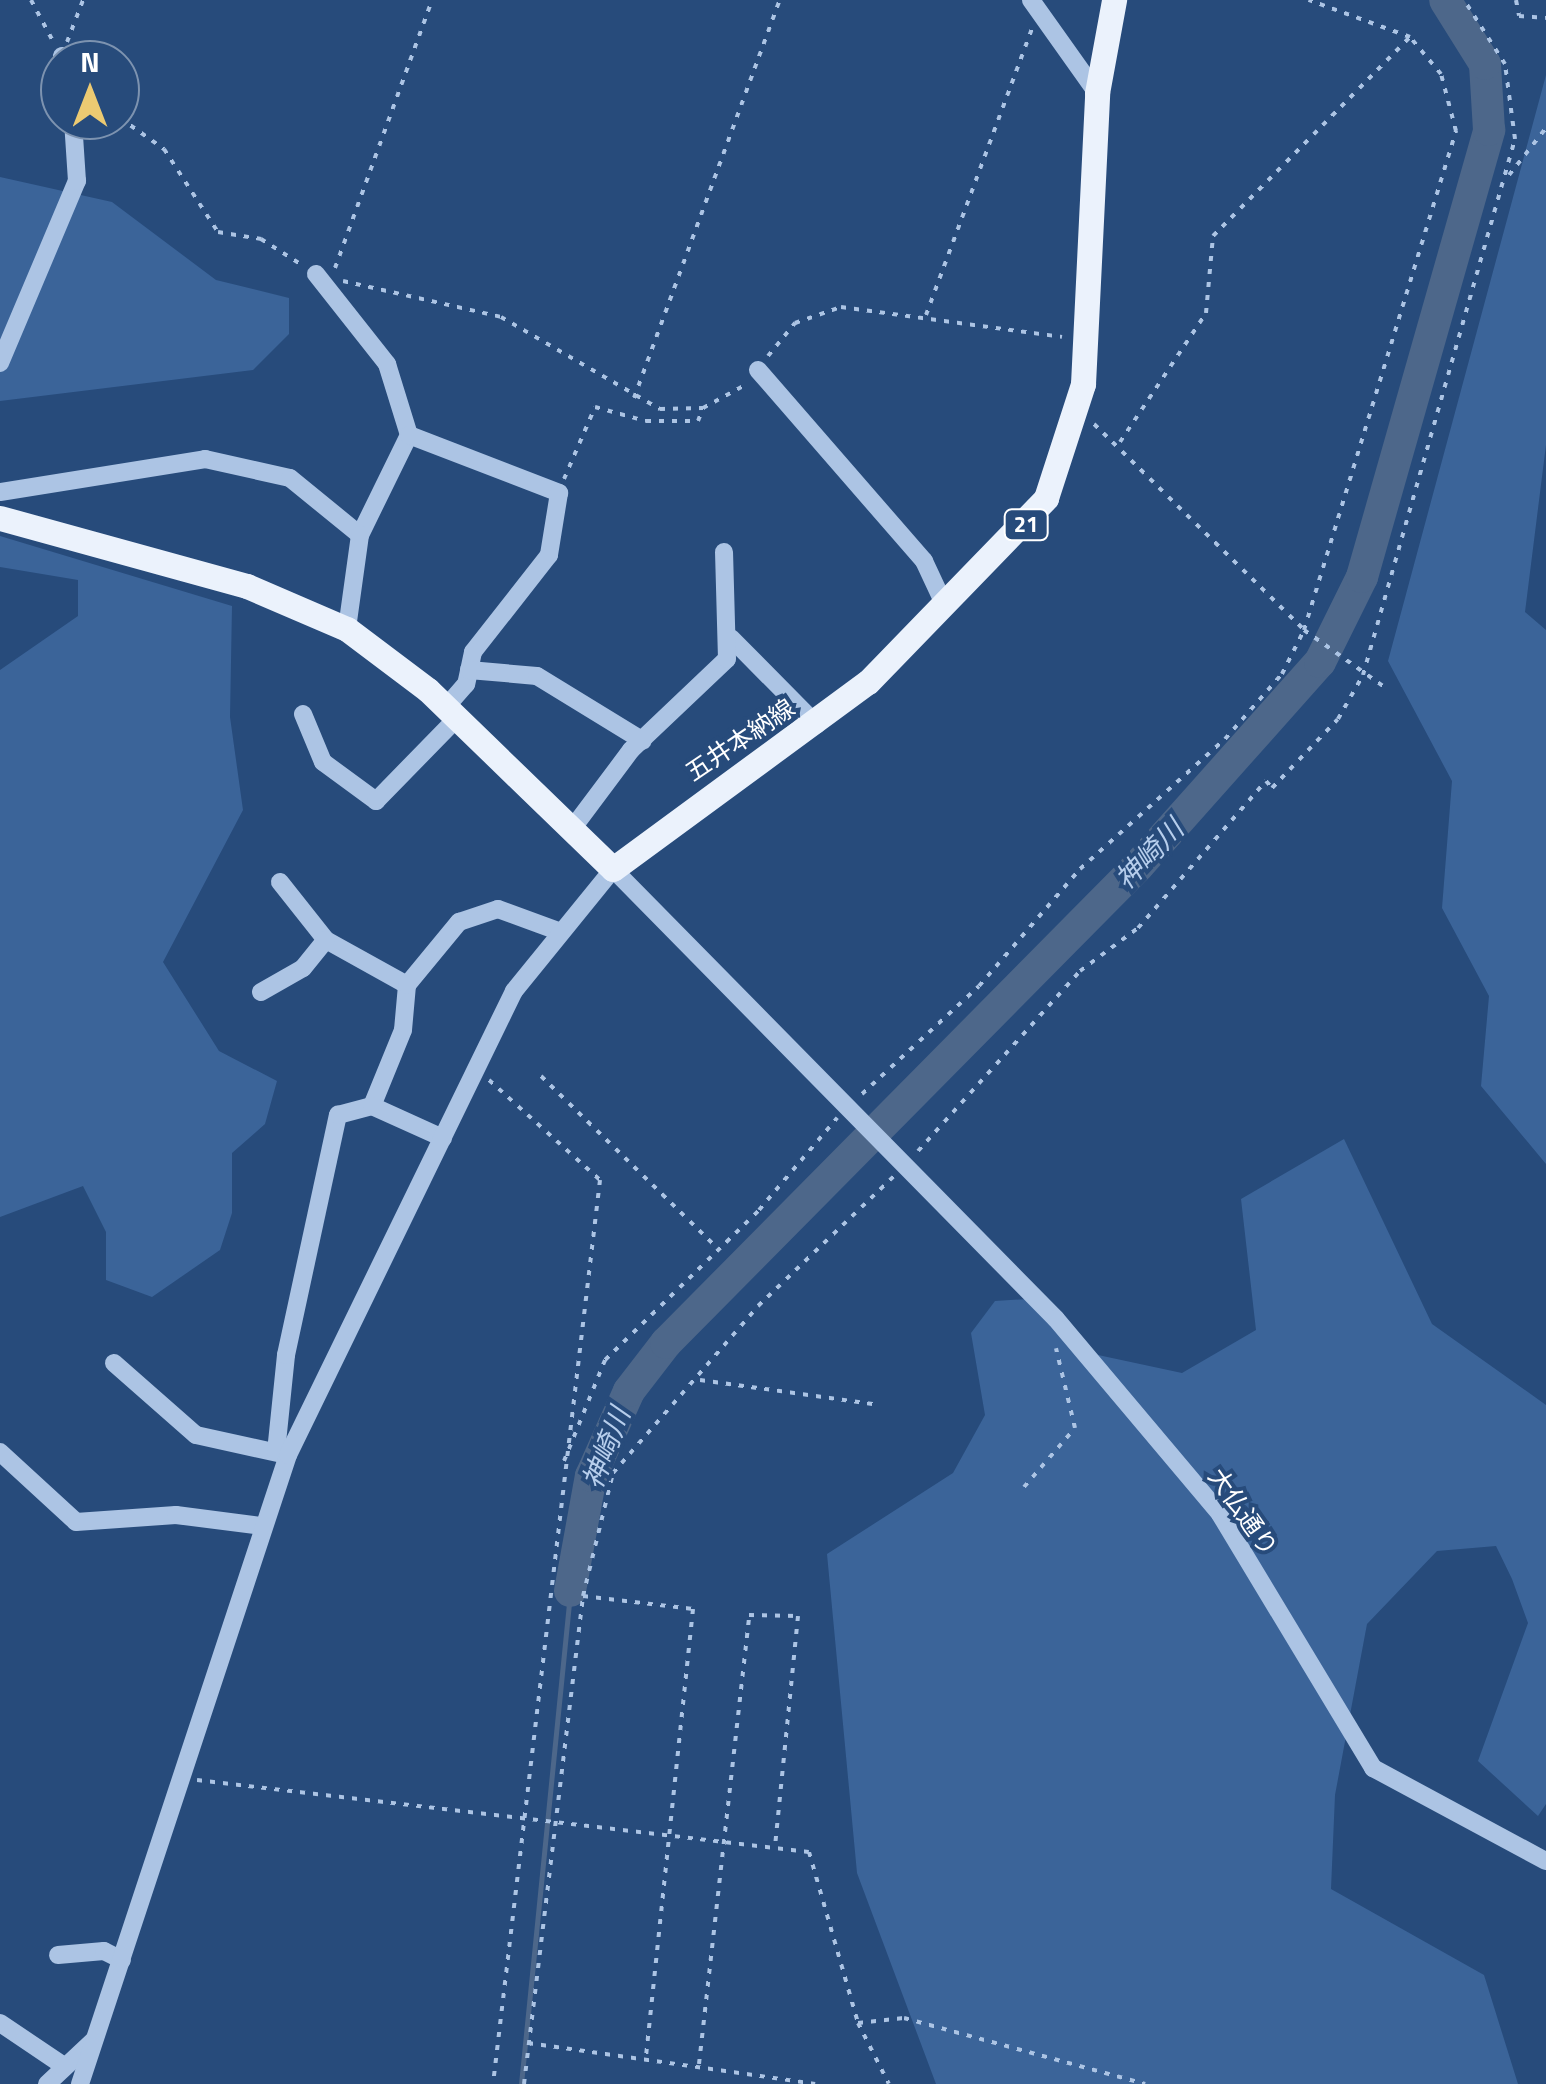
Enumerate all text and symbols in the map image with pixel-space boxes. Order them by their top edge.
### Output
north arrow [40,40,140,140]
text: N [80,40,100,83]
road number: 21 [1004,508,1048,542]
street label: 五井本納線 [680,693,800,787]
water label: 神崎川 [1108,812,1190,896]
water label: 神崎川 [575,1403,637,1493]
street label: 大仏通り [1202,1462,1284,1562]

